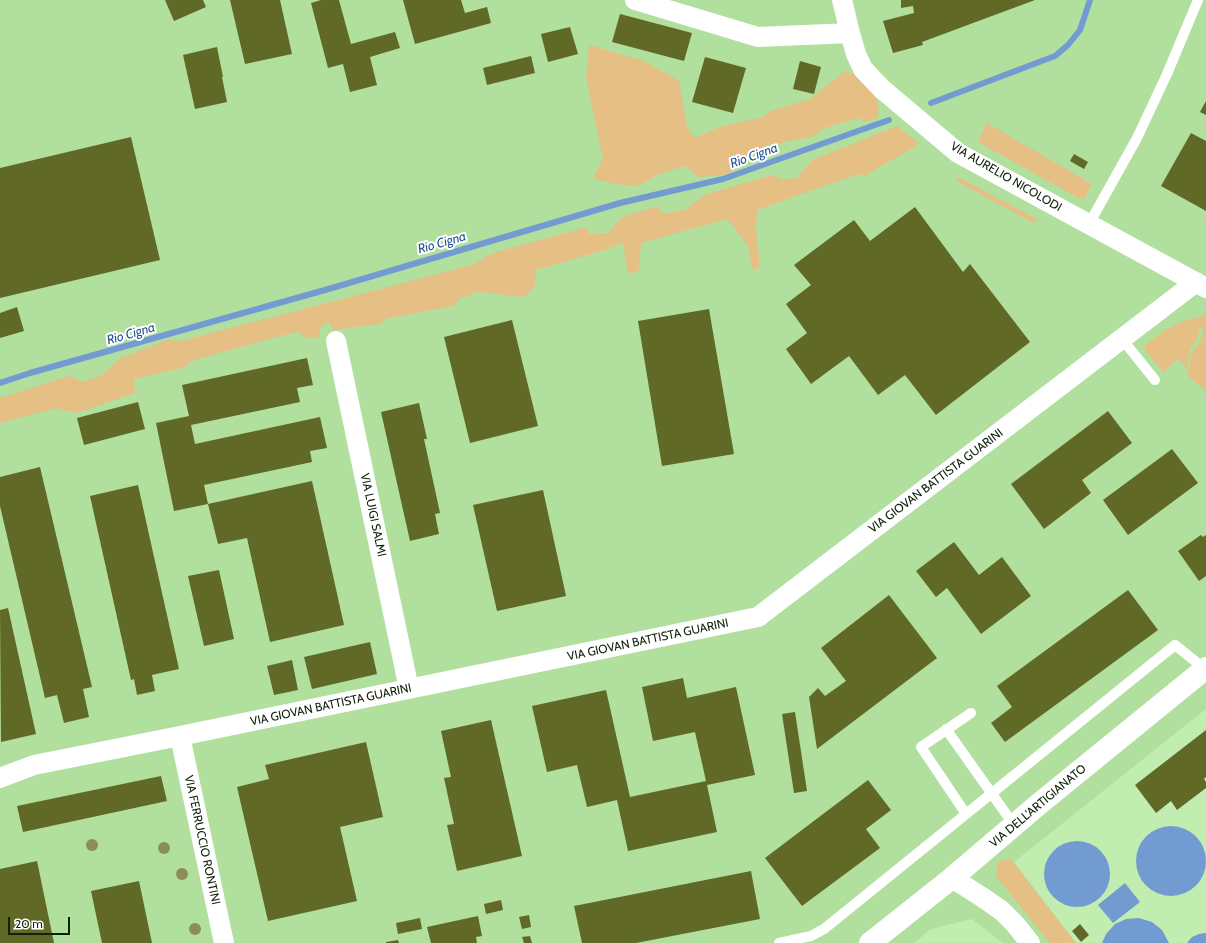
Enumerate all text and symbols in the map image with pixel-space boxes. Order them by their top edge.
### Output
street label: VIA AURELIO NICOLODI [948,139,1064,215]
water label: Rio Cigna [728,140,780,172]
water label: Rio Cigna [416,229,468,257]
water label: Rio Cigna [105,320,157,348]
street label: VIA GIOVAN BATTISTA GUARINI [866,426,1006,536]
street label: VIA LUIGI SALMI [357,472,389,558]
street label: VIA GIOVAN BATTISTA GUARINI [566,616,730,664]
street label: VIA GIOVAN BATTISTA GUARINI [249,681,413,729]
street label: VIA DELL'ARTIGIANATO [987,761,1089,851]
street label: VIA FERRUCCIO RONTINI [181,774,223,906]
scale bar [10,909,72,935]
text: 20 m [15,916,43,931]

